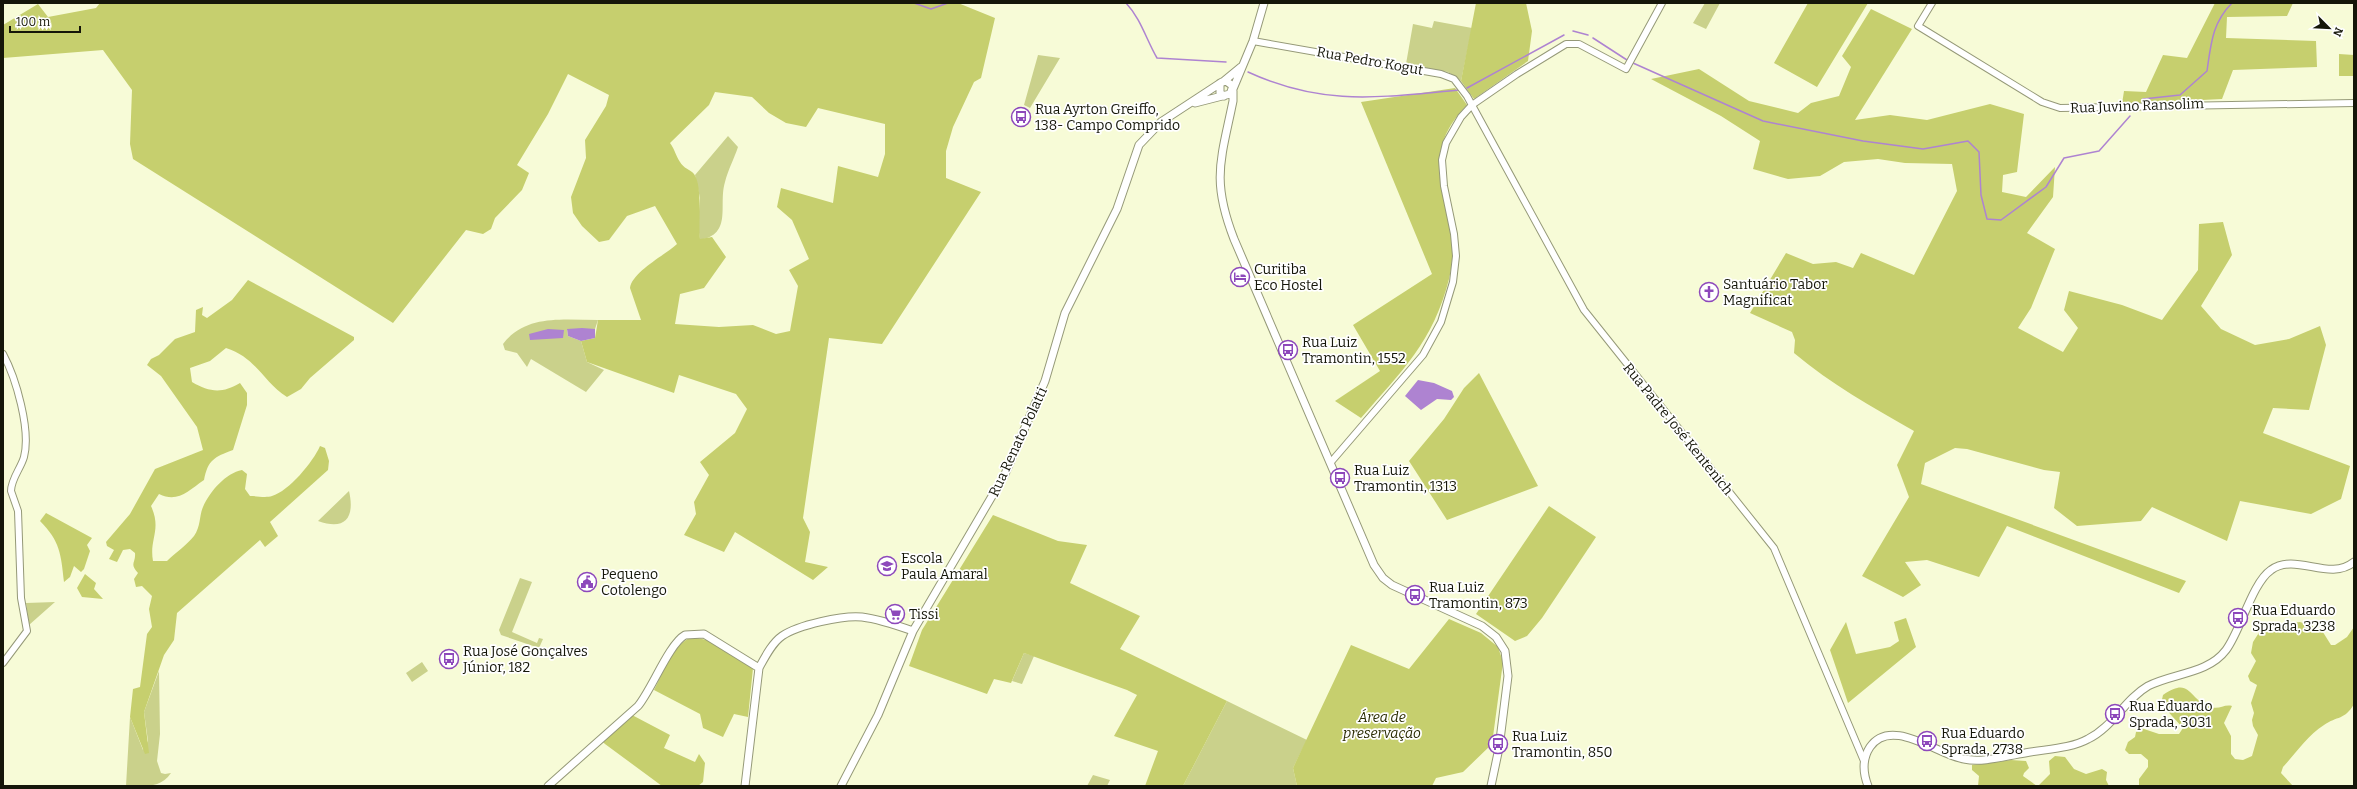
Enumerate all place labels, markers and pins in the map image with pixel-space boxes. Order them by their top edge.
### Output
place label: Rua Ayrton Greiffo, 138- Campo Comprido [1035,101,1180,134]
bus stop icon: Rua Ayrton Greiffo, 138- Campo Comprido [1010,106,1032,128]
place label: Curitiba Eco Hostel [1254,261,1322,294]
hotel icon: Curitiba Eco Hostel [1229,266,1251,288]
place label: Santuário Tabor Magnificat [1723,276,1827,309]
church icon: Santuário Tabor Magnificat [1698,281,1720,303]
place label: Rua Luiz Tramontin, 1552 [1302,334,1406,367]
bus stop icon: Rua Luiz Tramontin, 1552 [1277,339,1299,361]
place label: Rua Luiz Tramontin, 1313 [1354,462,1457,495]
bus stop icon: Rua Luiz Tramontin, 1313 [1329,467,1351,489]
place label: Escola Paula Amaral [901,550,988,583]
school or university icon: Escola Paula Amaral [876,555,898,577]
place label: Pequeno Cotolengo [601,566,667,599]
public building icon: Pequeno Cotolengo [576,571,598,593]
place label: Rua Luiz Tramontin, 873 [1429,579,1528,612]
bus stop icon: Rua Luiz Tramontin, 873 [1404,584,1426,606]
place label: Rua Eduardo Sprada, 3238 [2252,602,2336,635]
supermarket icon: Tissi [884,603,906,625]
place label: Tissi [909,606,939,623]
bus stop icon: Rua Eduardo Sprada, 3238 [2227,607,2249,629]
place label: Rua José Gonçalves Júnior, 182 [462,643,588,676]
bus stop icon: Rua José Gonçalves Júnior, 182 [438,648,460,670]
place label: Rua Eduardo Sprada, 3031 [2129,698,2212,731]
bus stop icon: Rua Eduardo Sprada, 3031 [2104,703,2126,725]
place label: Rua Eduardo Sprada, 2738 [1941,725,2024,758]
place label: Rua Luiz Tramontin, 850 [1512,728,1613,761]
bus stop icon: Rua Eduardo Sprada, 2738 [1916,730,1938,752]
bus stop icon: Rua Luiz Tramontin, 850 [1487,733,1509,755]

